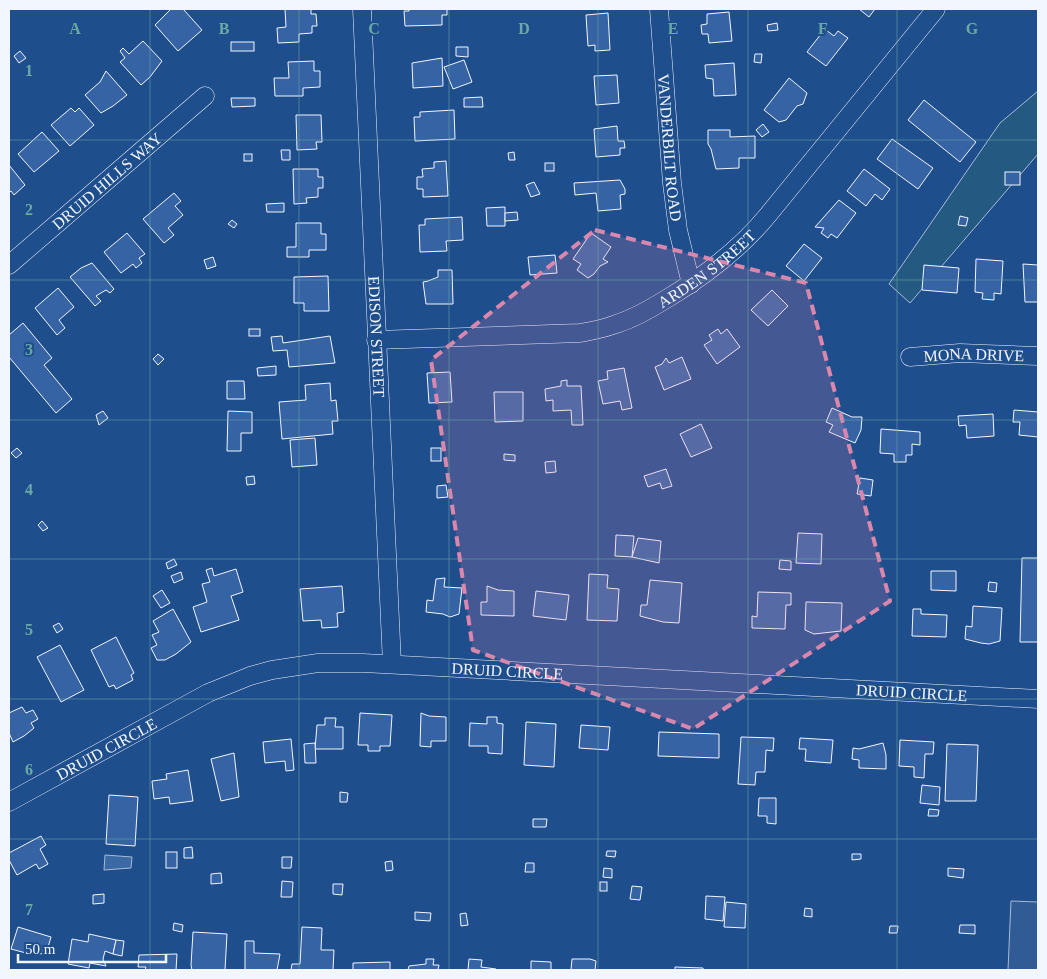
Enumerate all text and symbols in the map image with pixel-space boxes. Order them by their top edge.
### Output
text: A [69,20,81,37]
text: B [219,20,230,37]
text: C [368,20,380,37]
text: D [518,20,530,37]
text: E [668,20,678,37]
text: F [818,20,828,37]
text: G [966,20,979,37]
text: 1 [25,62,33,79]
street label: VANDERBILT ROAD [655,73,685,222]
street label: DRUID HILLS WAY [49,129,165,233]
text: 2 [25,201,33,218]
street label: ARDEN STREET [655,227,759,311]
street label: EDISON STREET [365,276,388,398]
text: 3 [25,341,33,358]
street label: MONA DRIVE [923,345,1025,365]
text: 4 [25,481,33,498]
text: 5 [25,621,33,638]
street label: DRUID CIRCLE [451,660,563,683]
street label: DRUID CIRCLE [855,681,968,704]
street label: DRUID CIRCLE [54,715,160,783]
text: 6 [25,761,33,778]
text: 7 [25,901,33,918]
scale bar [18,932,165,964]
text: 50 m [25,941,56,957]

